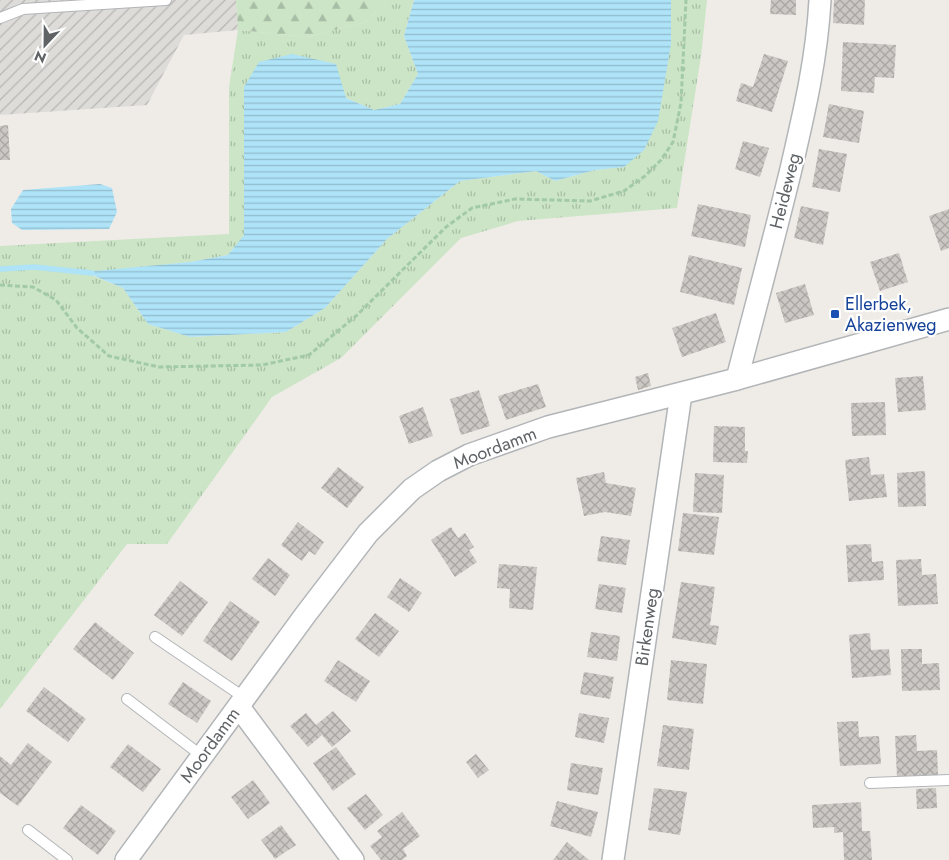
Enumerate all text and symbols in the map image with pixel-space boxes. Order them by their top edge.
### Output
north arrow [20,20,70,70]
text: N [31,46,49,68]
street label: Heideweg [763,150,807,232]
place label: Ellerbek, Akazienweg [845,291,937,338]
marker: Ellerbek, Akazienweg [829,308,841,320]
street label: Moordamm [450,420,540,476]
street label: Birkenweg [629,586,665,668]
street label: Moordamm [174,702,246,788]

